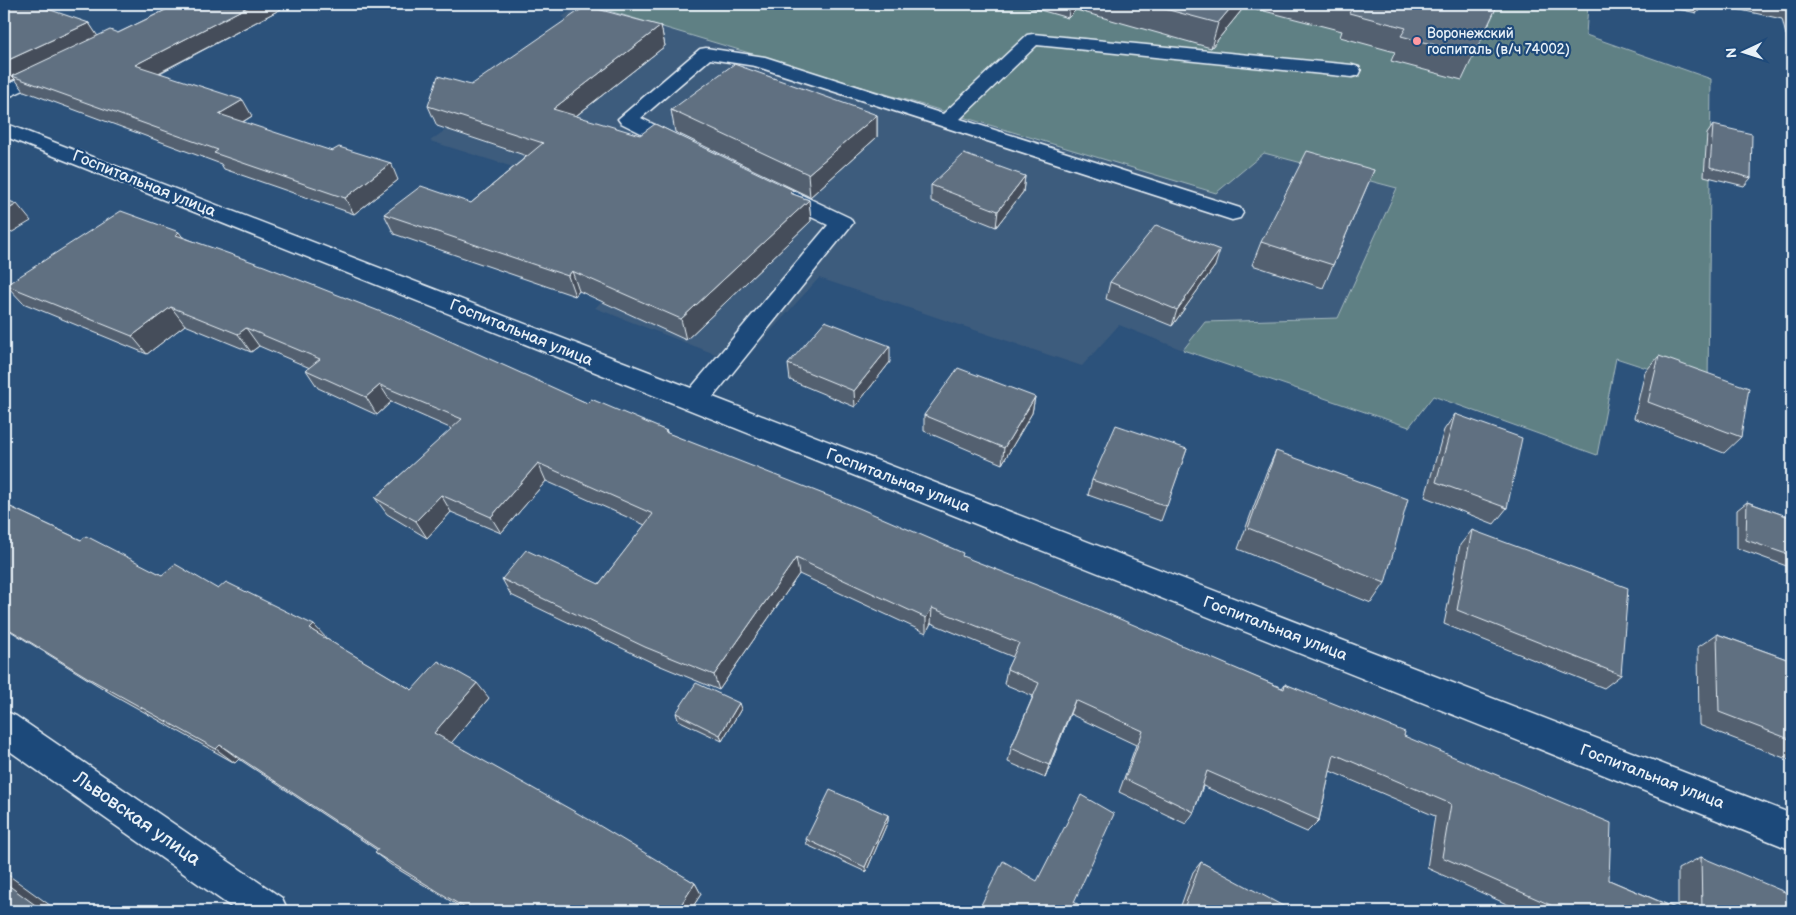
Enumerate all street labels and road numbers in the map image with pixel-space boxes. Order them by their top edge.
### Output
street label: Госпитальная улица [70,147,219,222]
street label: Госпитальная улица [447,296,596,371]
street label: Госпитальная улица [823,445,973,517]
street label: Госпитальная улица [1200,593,1350,665]
street label: Госпитальная улица [1577,741,1727,813]
street label: Львовская улица [68,766,205,871]

